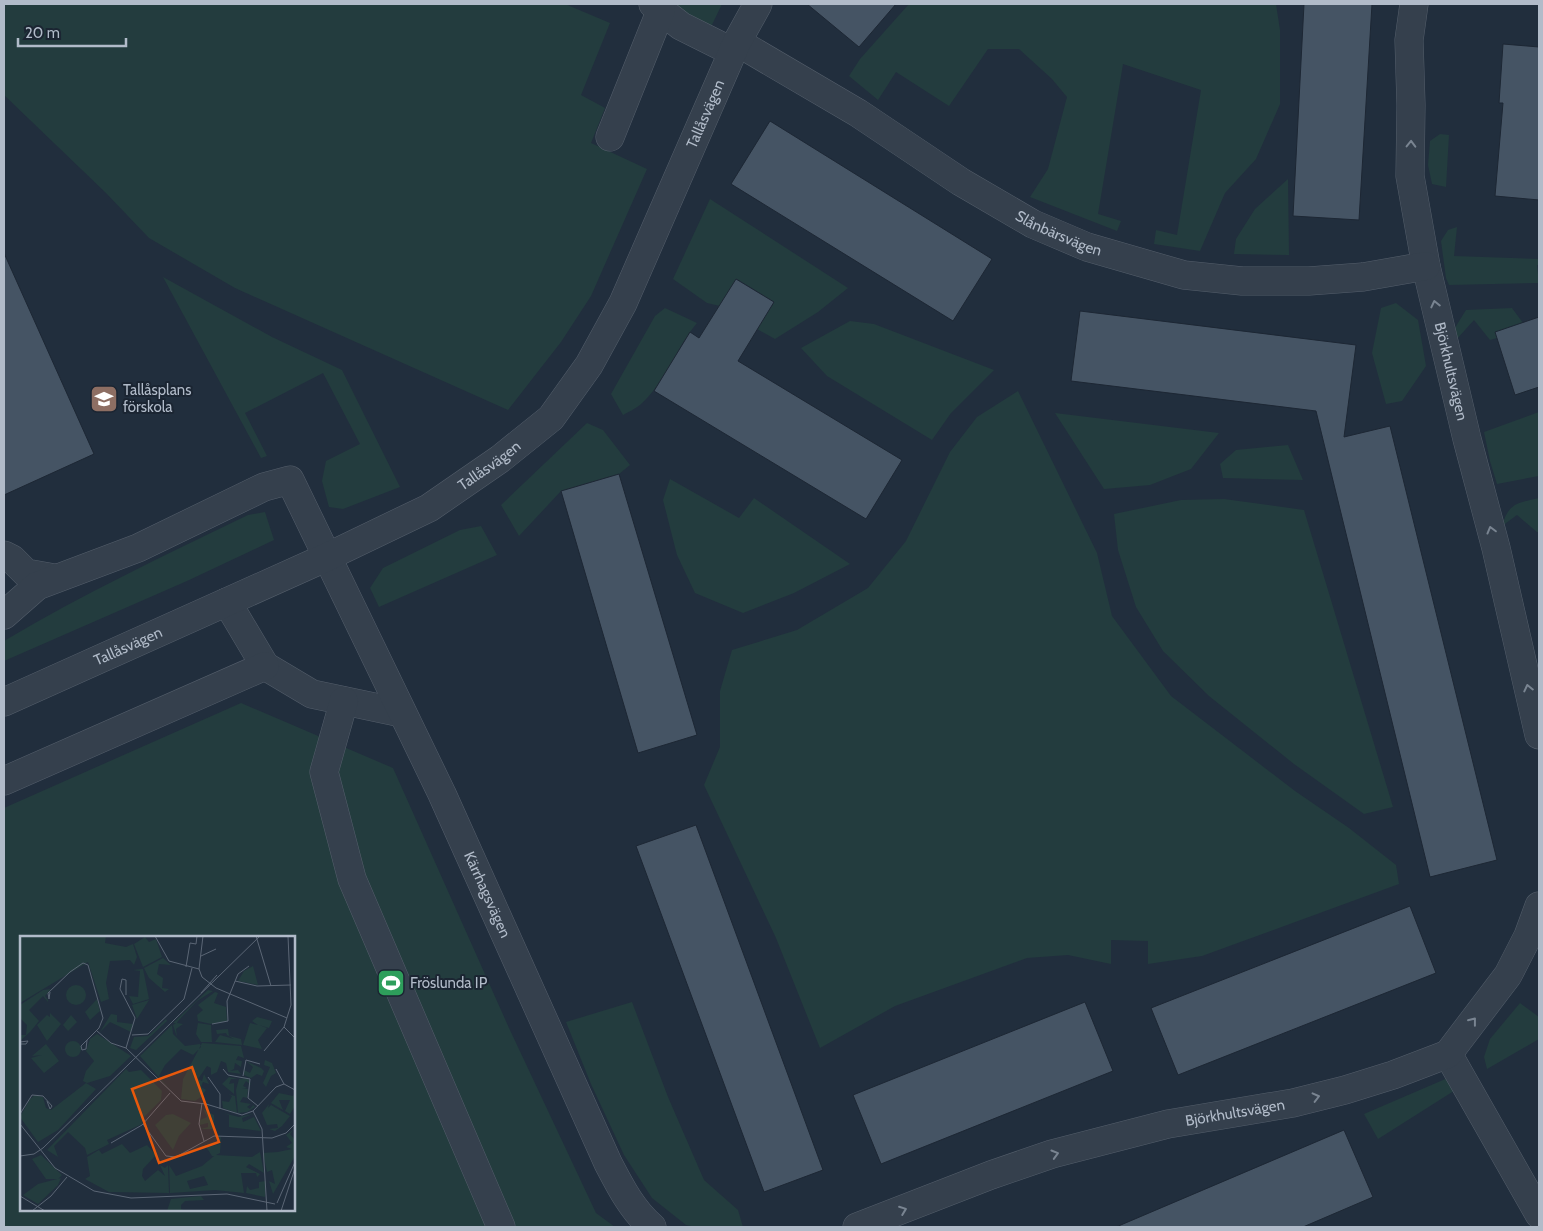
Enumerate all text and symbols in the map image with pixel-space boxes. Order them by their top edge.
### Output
scale bar [18,15,125,47]
text: 20 m [25,24,60,42]
street label: Tallåsvägen [683,77,728,151]
one-way arrow [1406,140,1416,148]
street label: Slånbärsvägen [1012,207,1104,260]
one-way arrow [1430,299,1441,308]
street label: Björkhultsvägen [1431,320,1471,422]
place label: Tallåsplans förskola [123,381,191,416]
school or university icon: Tallåsplans förskola [89,384,119,414]
street label: Tallåsvägen [455,437,524,494]
one-way arrow [1486,526,1496,534]
street label: Tallåsvägen [91,623,165,669]
one-way arrow [1523,683,1534,692]
street label: Kärrhagsvägen [460,849,514,940]
inset map [20,936,295,1211]
sports icon: Fröslunda IP [376,968,406,998]
place label: Fröslunda IP [410,974,488,992]
one-way arrow [1468,1018,1476,1027]
one-way arrow [1312,1092,1321,1103]
street label: Björkhultsvägen [1184,1096,1286,1130]
one-way arrow [1051,1149,1059,1159]
one-way arrow [898,1205,907,1216]

